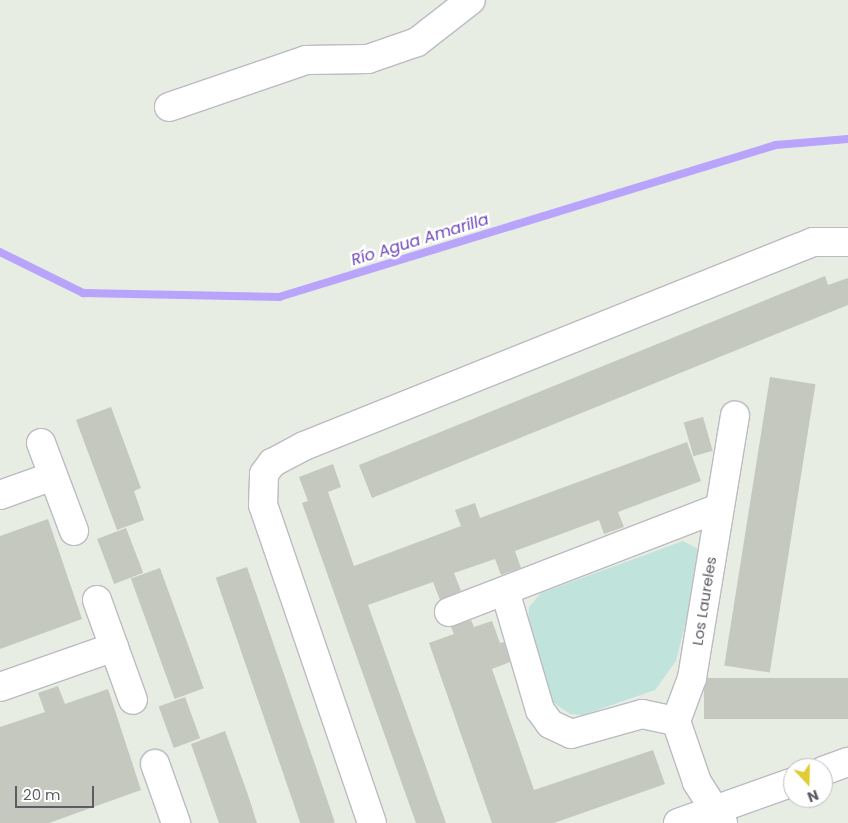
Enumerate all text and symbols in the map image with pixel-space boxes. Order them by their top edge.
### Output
water label: Río Agua Amarilla [349,210,491,270]
street label: Los Laureles [688,555,720,647]
north arrow [783,758,833,808]
scale bar [18,776,96,808]
text: 20 m [23,784,61,805]
text: N [805,785,822,807]

